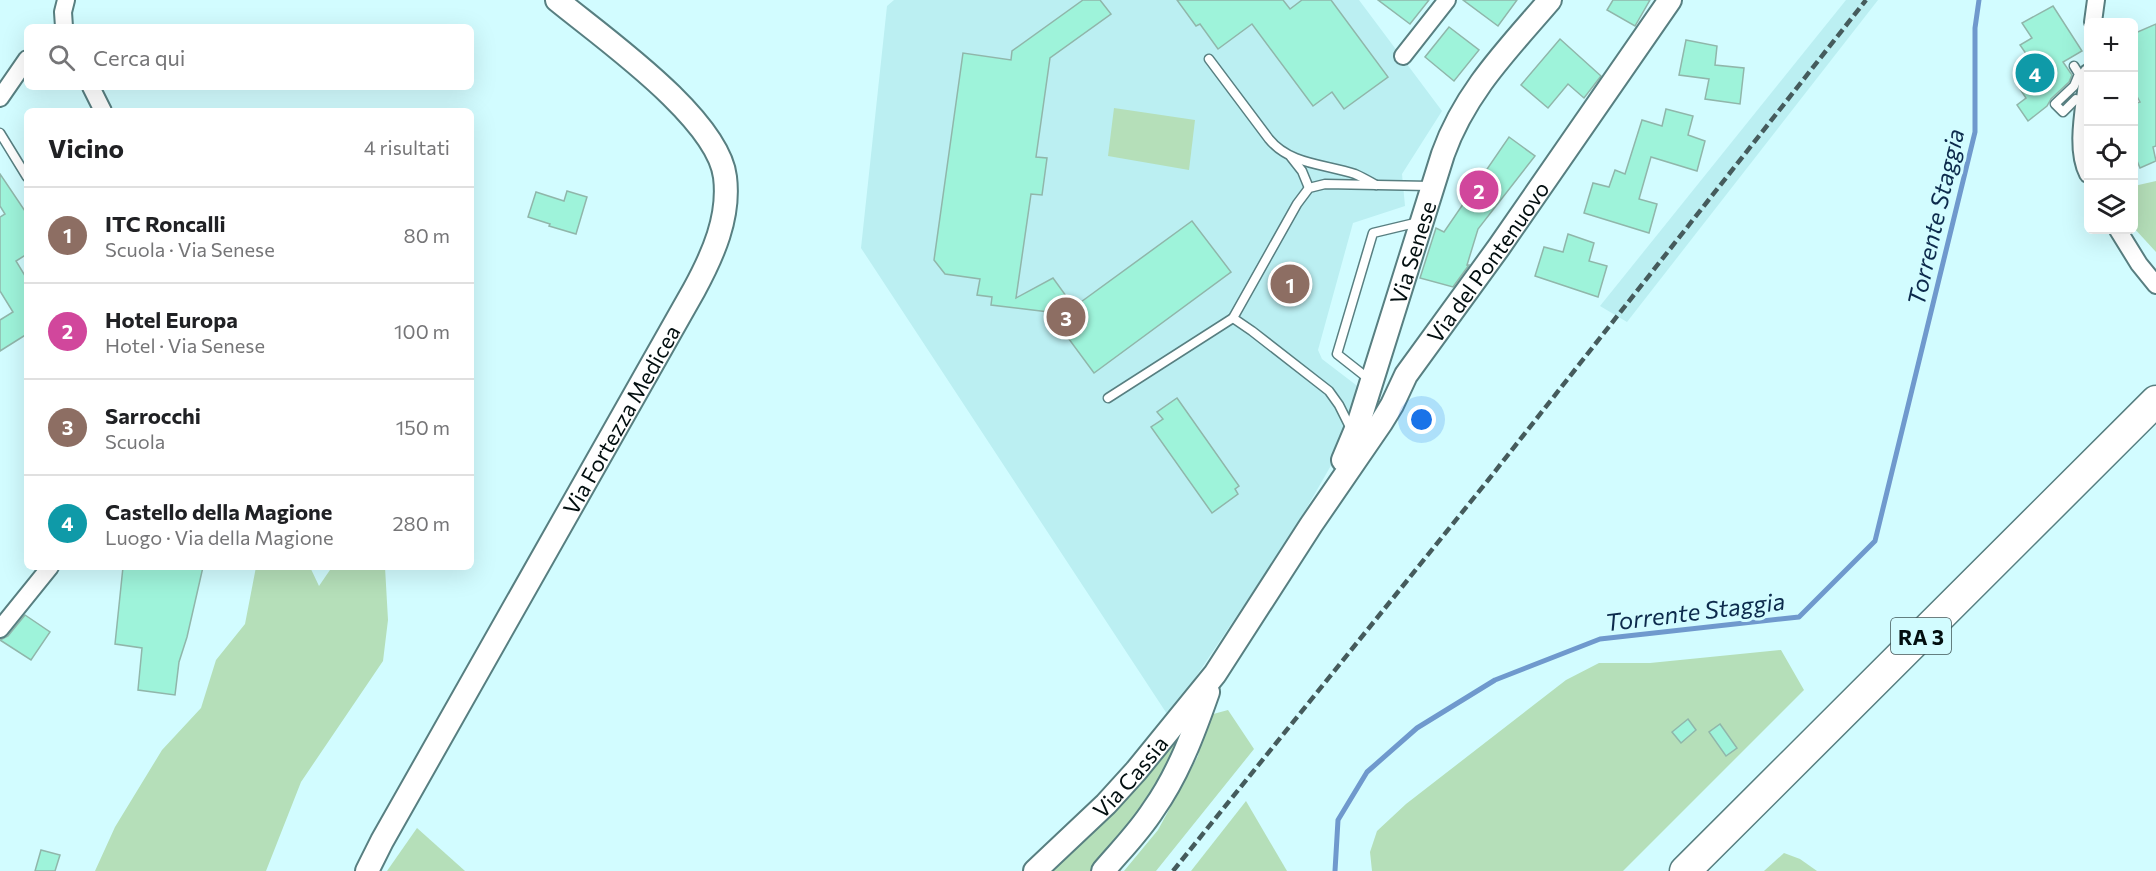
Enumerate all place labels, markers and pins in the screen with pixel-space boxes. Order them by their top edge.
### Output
pin: 4 [2016,50,2054,96]
pin: 2 [1460,168,1498,213]
pin: 1 [1270,262,1310,306]
pin: 3 [1046,294,1086,340]

